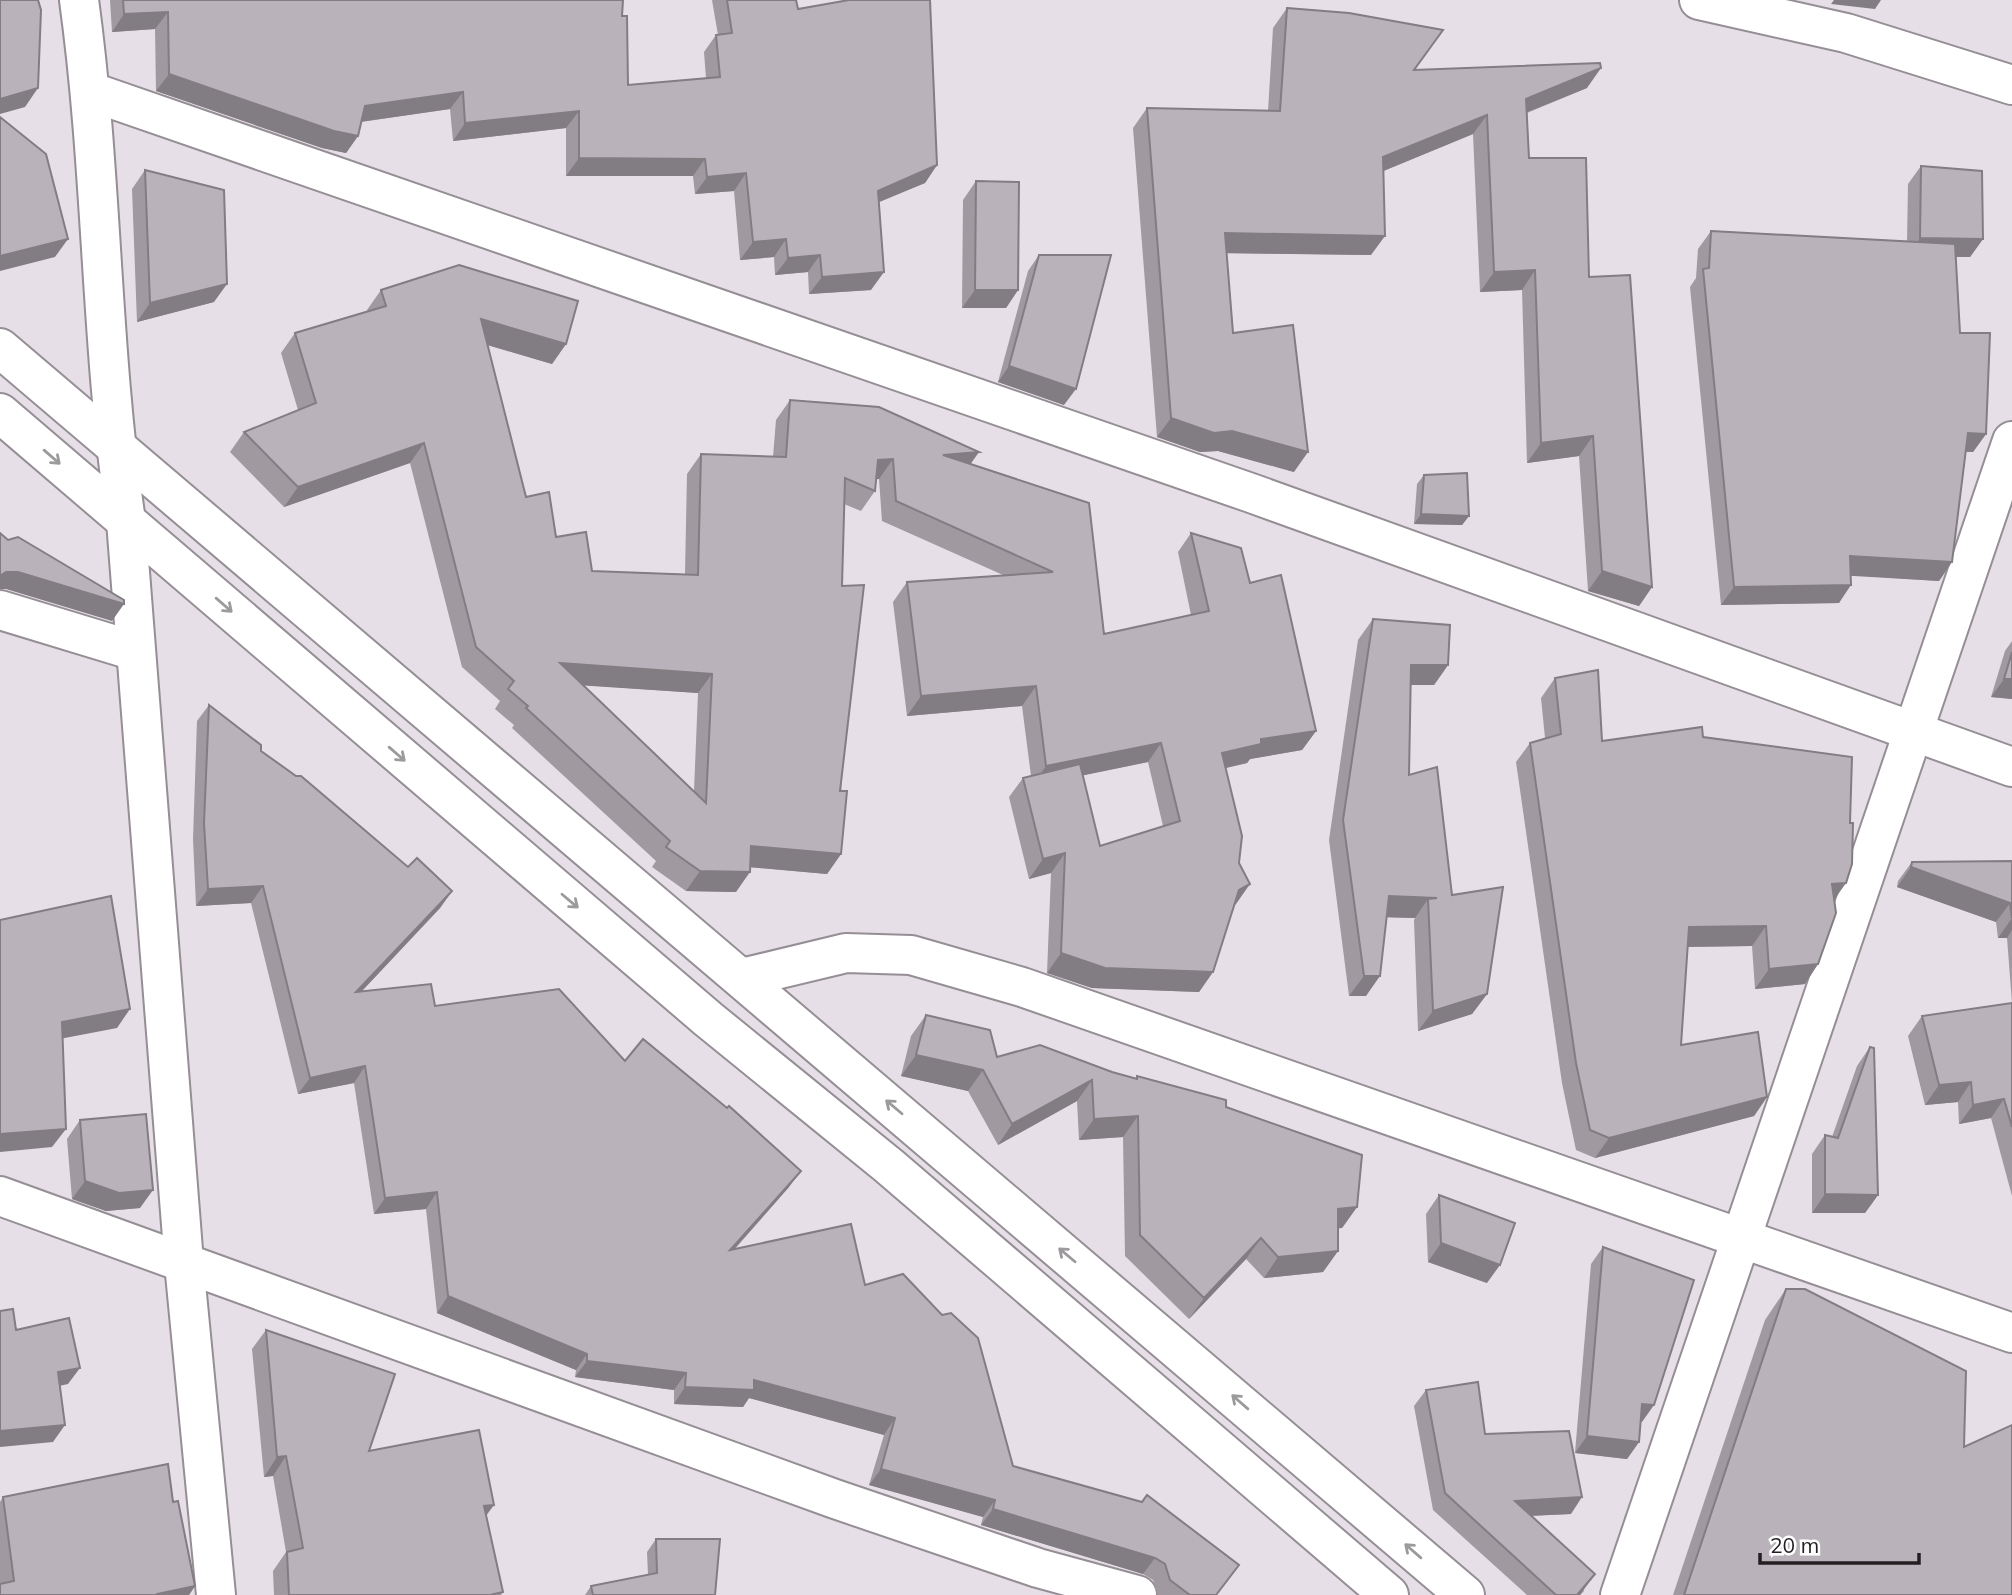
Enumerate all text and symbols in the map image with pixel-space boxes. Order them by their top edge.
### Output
one-way arrow [43,449,61,465]
one-way arrow [215,597,233,613]
one-way arrow [388,746,406,762]
one-way arrow [561,893,579,909]
one-way arrow [885,1099,903,1115]
one-way arrow [1059,1247,1077,1263]
one-way arrow [1232,1394,1250,1410]
scale bar [1760,1522,1919,1566]
text: 20 m [1770,1532,1819,1558]
one-way arrow [1404,1543,1422,1559]

